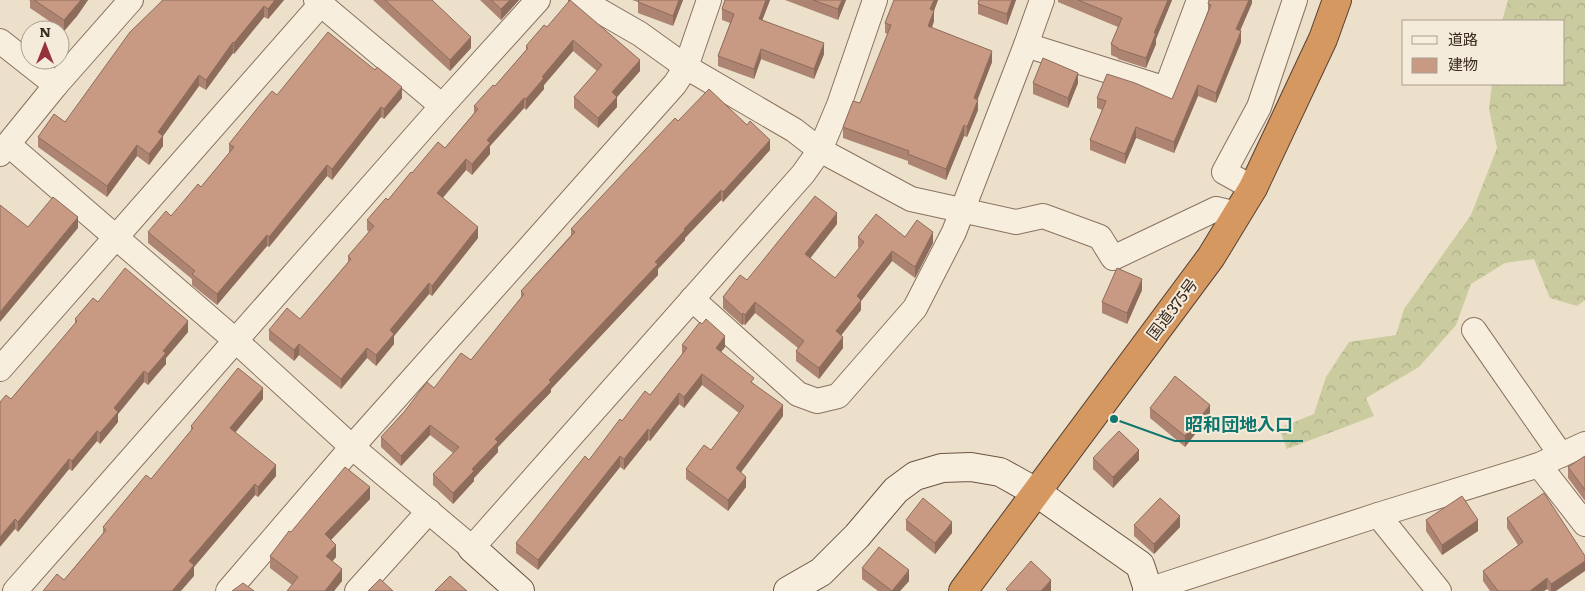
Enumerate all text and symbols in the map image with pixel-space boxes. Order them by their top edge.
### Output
north arrow [20,20,70,70]
legend [1402,20,1565,85]
text: N [39,21,51,41]
text: 道路 [1448,27,1478,50]
text: 建物 [1448,52,1478,75]
street label: 国道375号 [1140,272,1202,344]
callout: 昭和団地入口 [1175,408,1303,441]
text: 昭和団地入口 [1185,410,1293,437]

